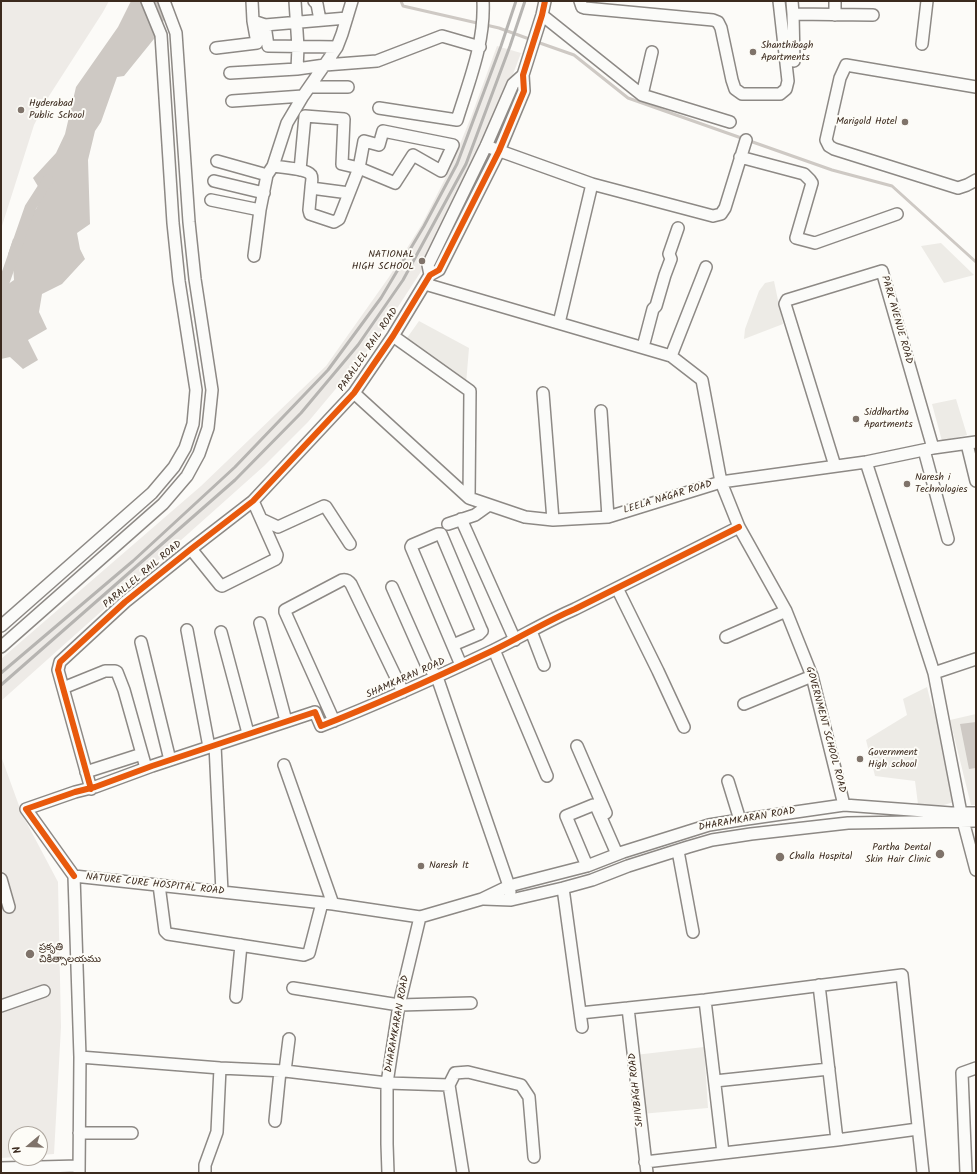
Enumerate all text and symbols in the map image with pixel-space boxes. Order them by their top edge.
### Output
place label: Shanthibagh Apartments [761,40,813,64]
marker: Shanthibagh Apartments [748,47,758,57]
place label: Hyderabad Public School [29,98,84,122]
marker: Hyderabad Public School [16,105,26,115]
place label: Marigold Hotel [836,116,897,128]
marker: Marigold Hotel [900,117,910,127]
place label: NATIONAL HIGH SCHOOL [352,249,414,272]
marker: NATIONAL HIGH SCHOOL [417,256,427,266]
street label: PARK AVENUE ROAD [878,274,914,366]
street label: PARALLEL RAIL ROAD [336,306,402,394]
place label: Siddhartha Apartments [864,407,913,430]
marker: Siddhartha Apartments [851,414,861,424]
place label: Naresh i Technologies [915,472,967,496]
street label: LEELA NAGAR ROAD [622,479,714,517]
marker: Naresh i Technologies [902,479,912,489]
street label: PARALLEL RAIL ROAD [101,539,185,611]
street label: SHAMKARAN ROAD [365,656,447,702]
street label: GOVERNMENT SCHOOL ROAD [802,666,848,794]
place label: Government High school [868,747,918,770]
marker: Government High school [855,754,865,764]
street label: DHARAMKARAN ROAD [698,806,796,834]
place label: Partha Dental Skin Hair Clinic [865,842,931,866]
marker: Partha Dental Skin Hair Clinic [934,848,946,860]
marker: Challa Hospital [774,851,786,863]
place label: Challa Hospital [789,851,852,863]
place label: Naresh It [429,860,469,872]
marker: Naresh It [416,861,426,871]
street label: NATURE CURE HOSPITAL ROAD [85,872,225,898]
place label: ప్రకృతి చికిత్సాలయము [39,942,101,966]
marker: ప్రకృతి చికిత్సాలయము [24,948,36,960]
street label: DHARAMKARAN ROAD [384,975,412,1073]
street label: SHIVBAGH ROAD [627,1052,647,1128]
north arrow [8,1126,48,1166]
text: N [8,1143,27,1156]

